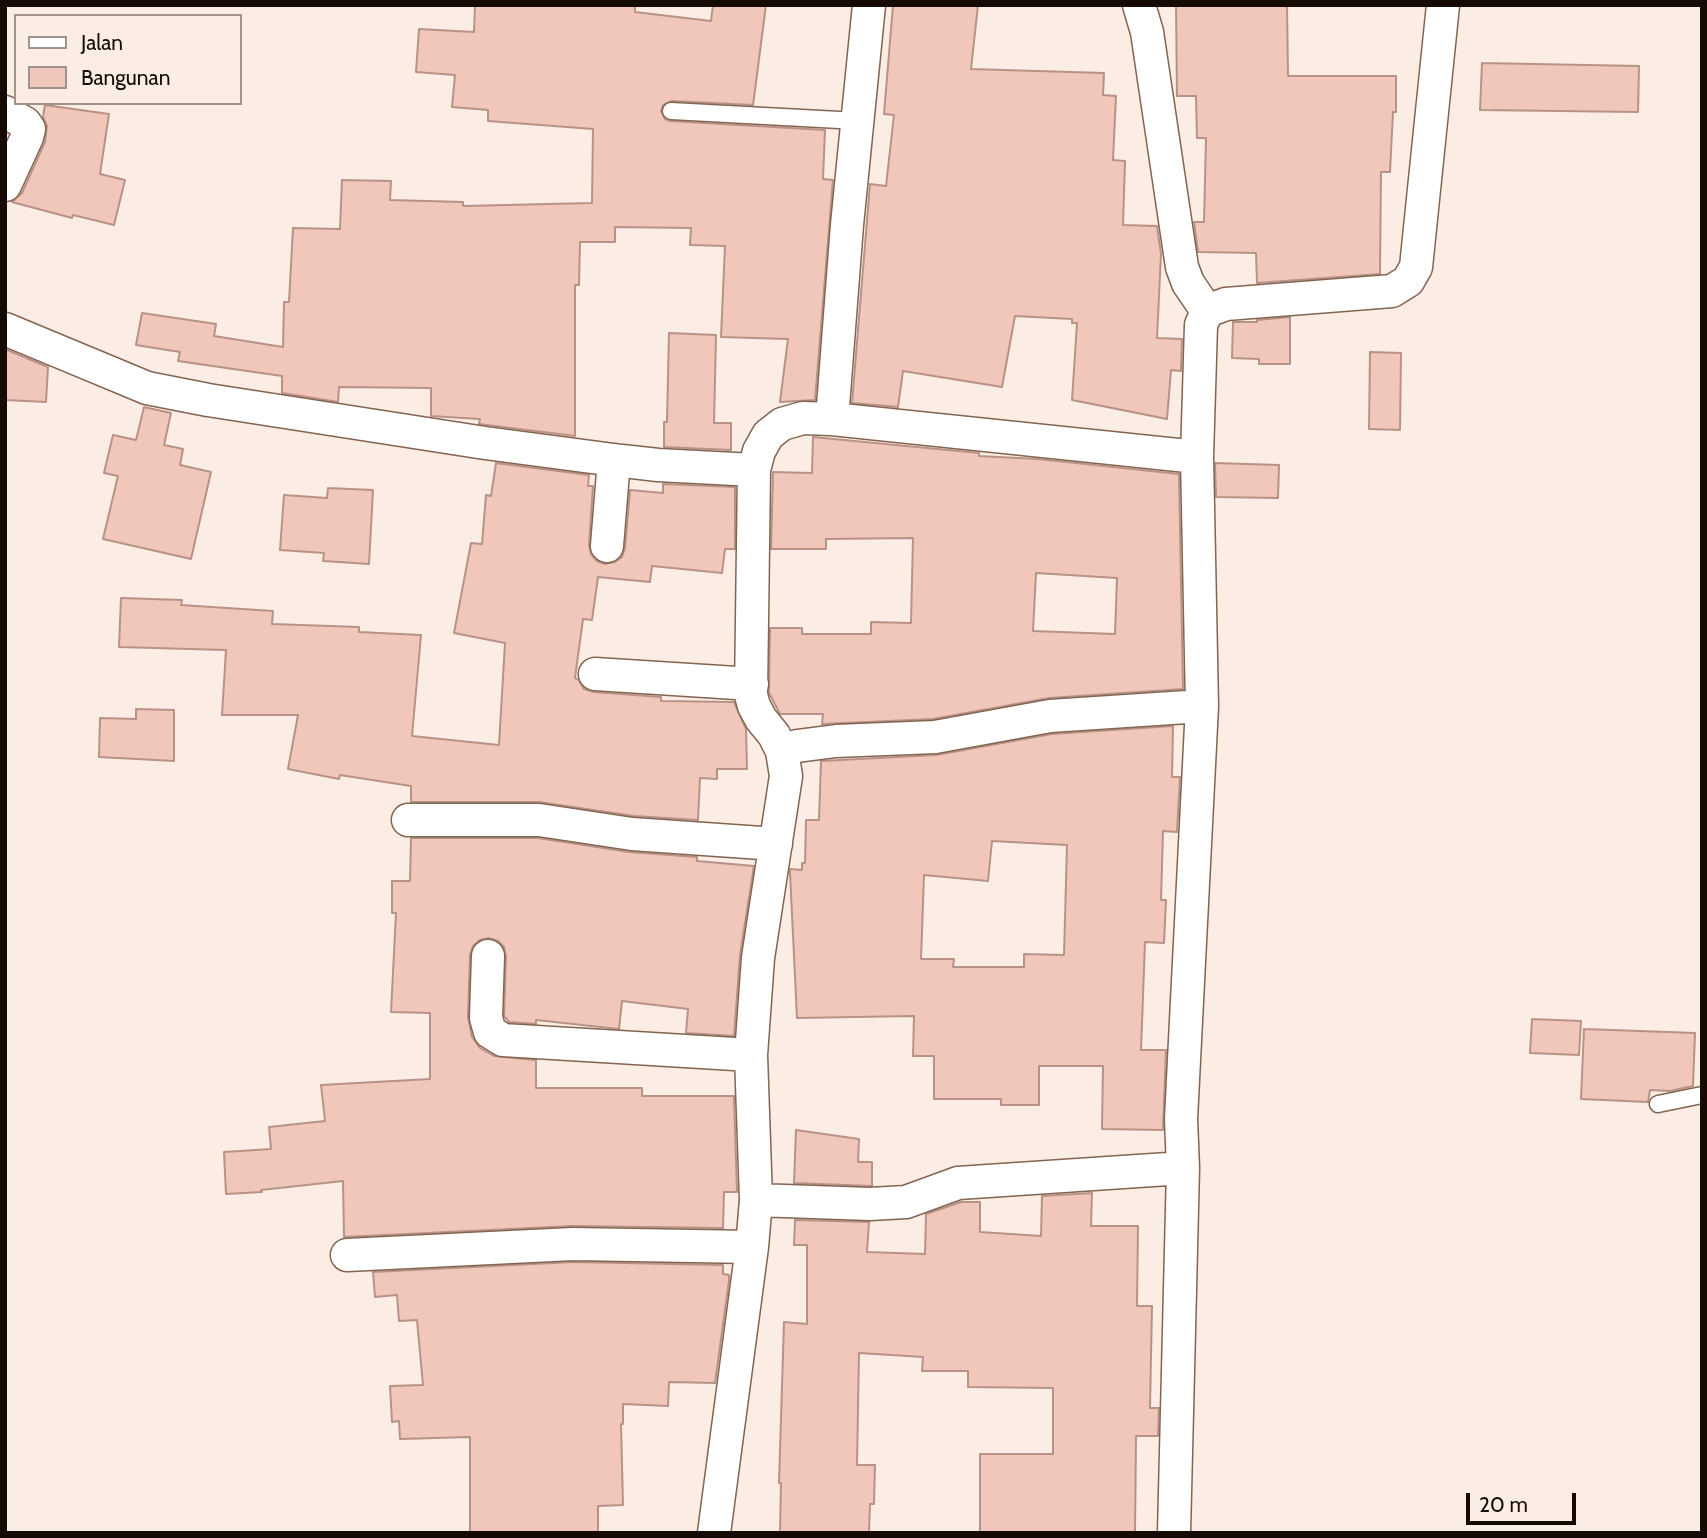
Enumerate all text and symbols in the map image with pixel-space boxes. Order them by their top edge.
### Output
legend [14,14,242,105]
text: Jalan [81,30,123,55]
text: Bangunan [81,65,170,90]
scale bar [1469,1478,1579,1522]
text: 20 m [1479,1492,1528,1517]

